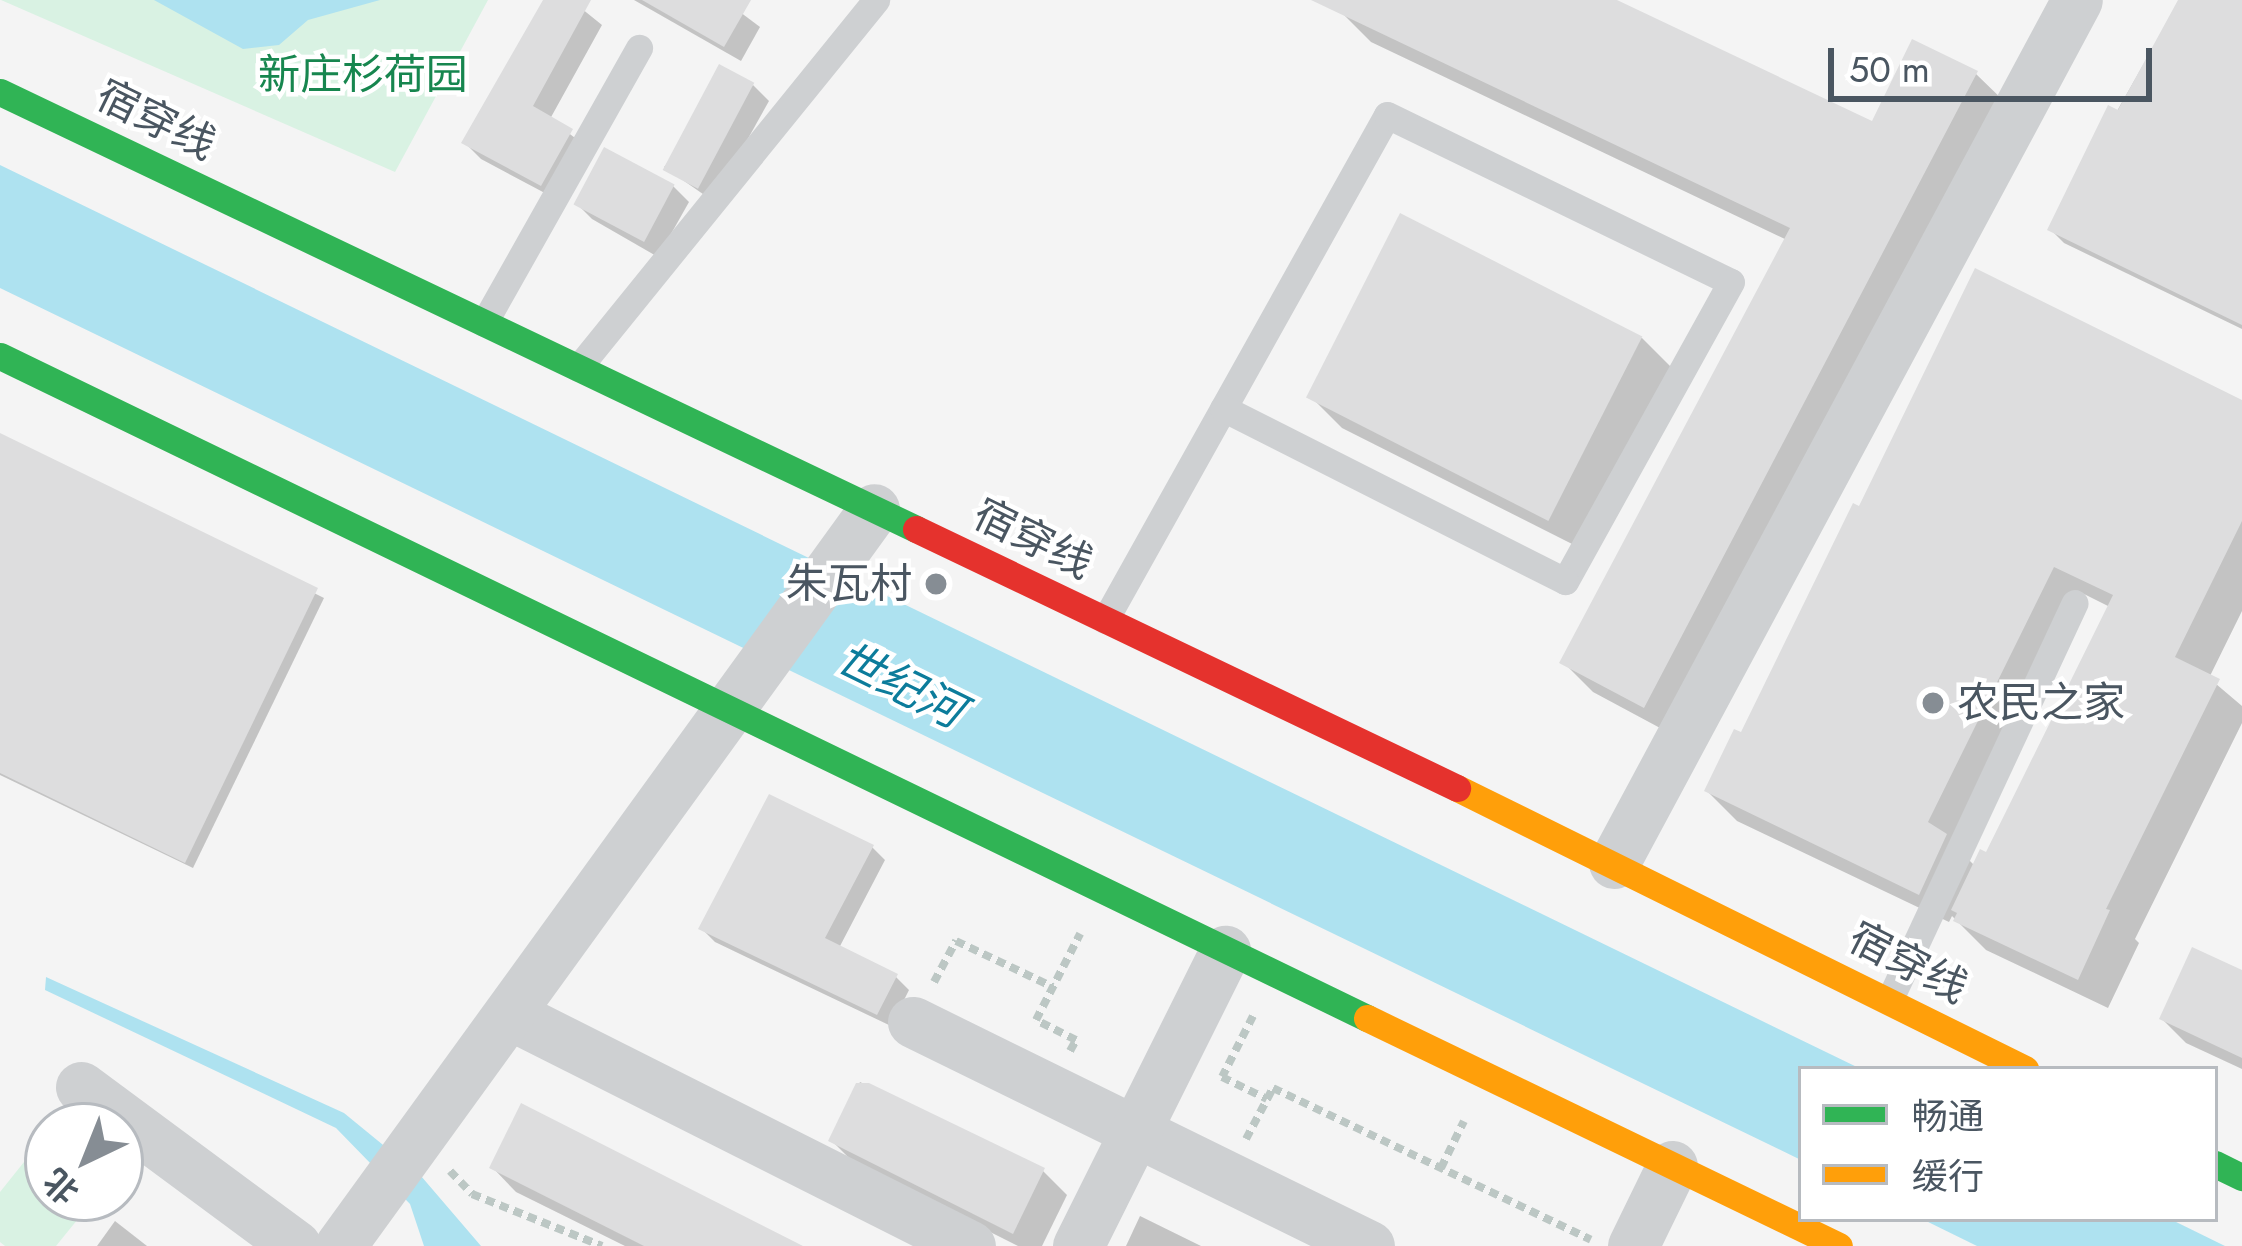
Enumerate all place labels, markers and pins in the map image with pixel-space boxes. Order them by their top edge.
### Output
place label: 朱瓦村 [786,559,912,609]
marker: 朱瓦村 [923,571,949,597]
place label: 农民之家 [1957,678,2125,728]
marker: 农民之家 [1920,690,1946,716]

